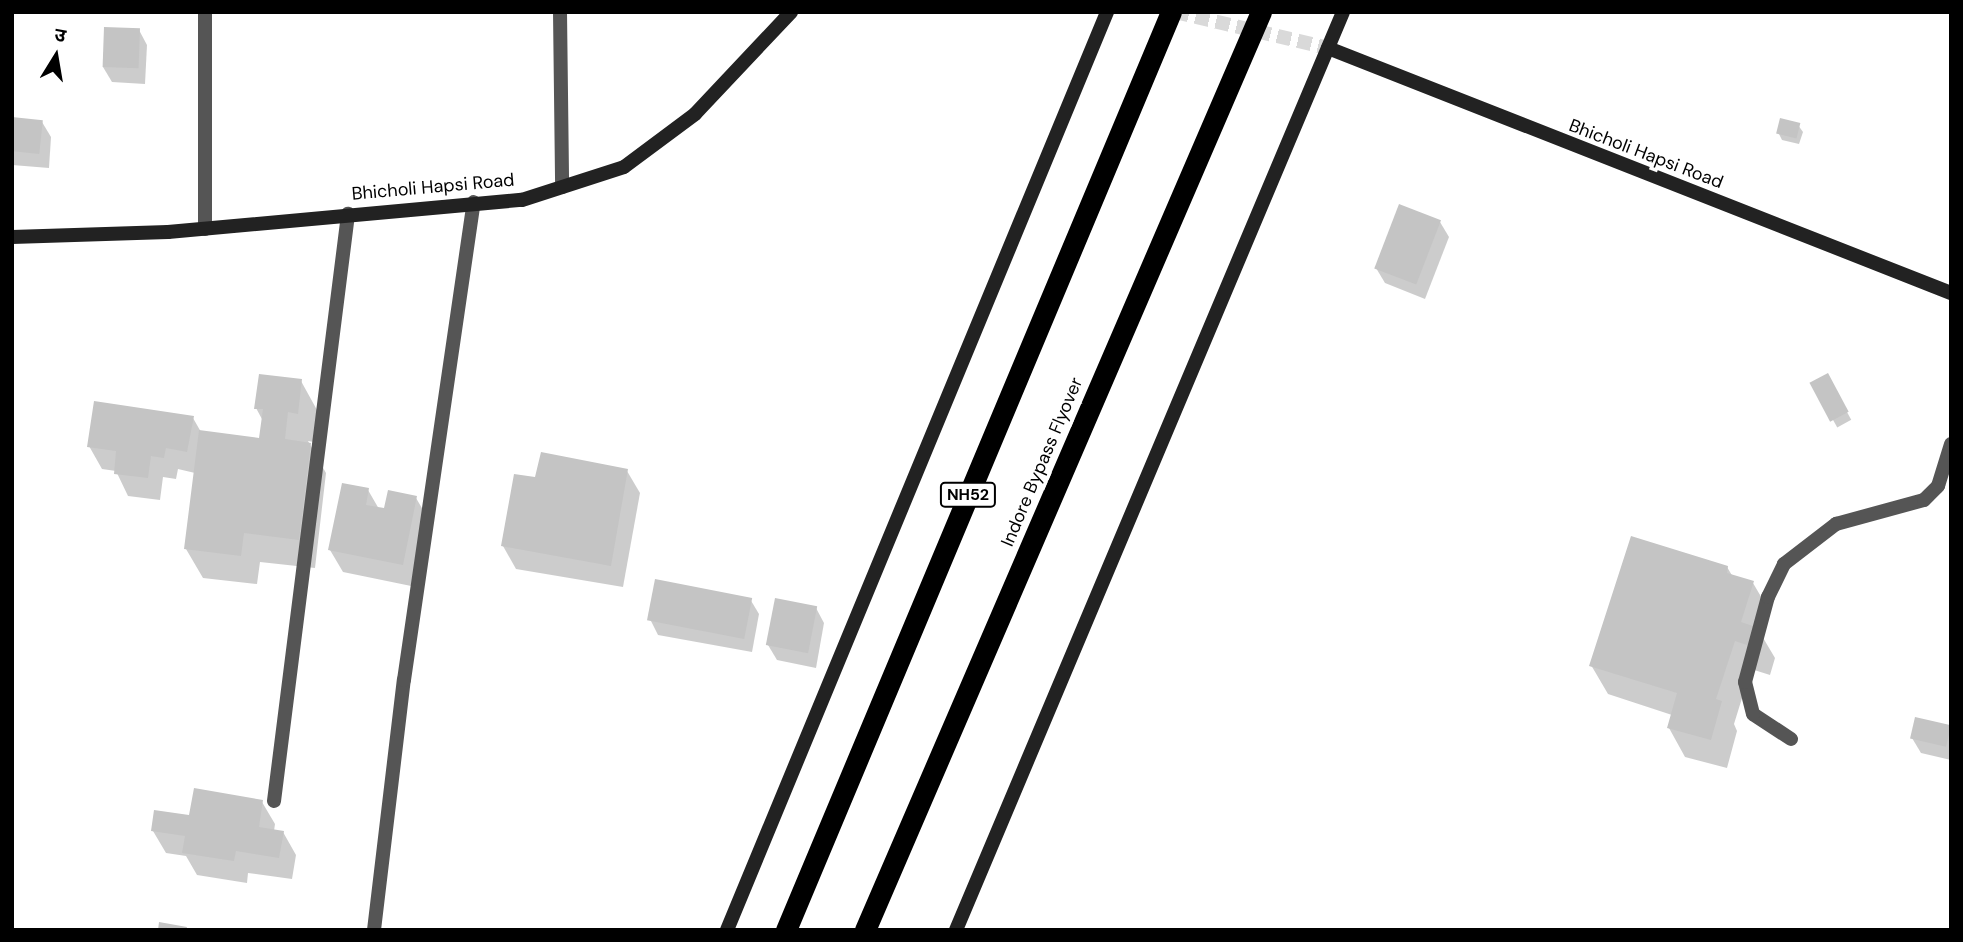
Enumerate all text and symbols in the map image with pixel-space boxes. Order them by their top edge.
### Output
north arrow [21,21,91,91]
text: उ [52,22,68,48]
street label: Bhicholi Hapsi Road [1566,115,1726,193]
street label: Bhicholi Hapsi Road [351,169,515,205]
street label: Indore Bypass Flyover [997,374,1087,550]
road number: NH52 [938,482,998,508]

